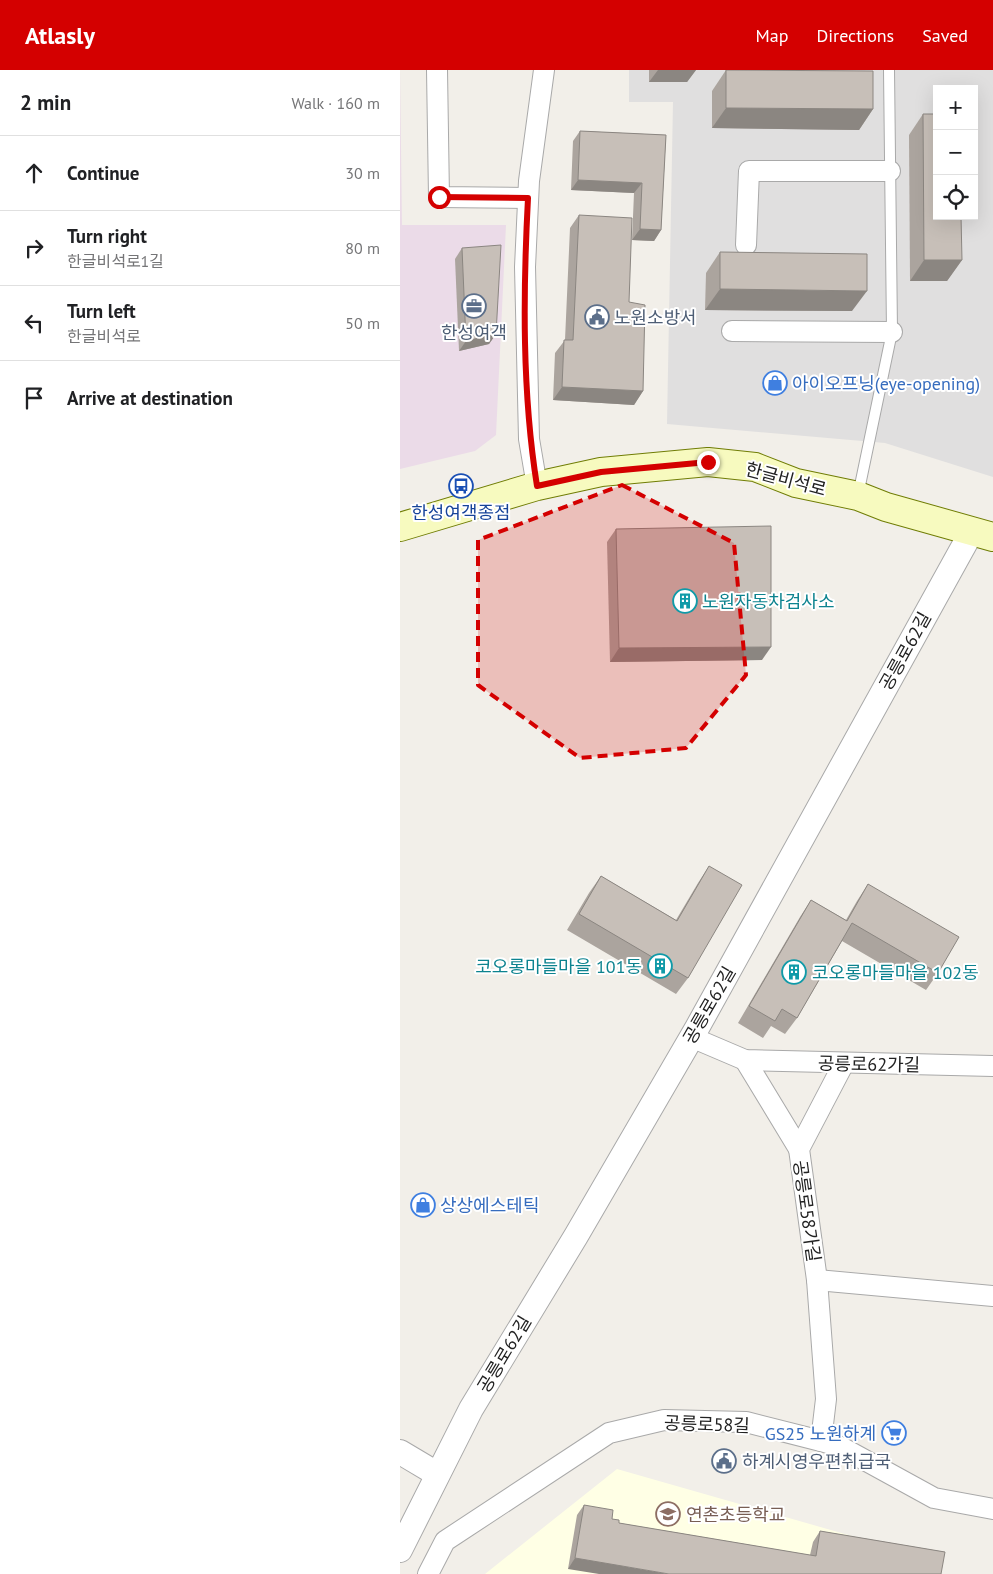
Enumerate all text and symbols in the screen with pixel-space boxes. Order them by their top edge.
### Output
text: Atlasly [25,20,95,51]
text: Map [756,24,788,47]
text: Directions [816,24,894,47]
text: Saved [922,24,968,47]
map controls [933,85,978,220]
button: + [933,85,978,130]
text: 2 min [20,89,71,116]
text: Walk · 160 m [291,93,380,113]
button: − [933,130,978,175]
icon: ahead [20,159,48,187]
text: Continue [67,161,139,185]
text: 30 m [345,163,380,183]
button: locate [933,175,978,220]
route start [428,186,451,209]
text: Turn right [67,224,147,248]
icon: right [20,234,48,262]
text: 80 m [345,238,380,258]
text: 한글비석로1길 [67,251,164,271]
office icon: 한성여객 [461,293,487,319]
text: Turn left [67,299,136,323]
public building icon: 노원소방서 [584,304,610,330]
place label: 노원소방서 [614,306,697,329]
icon: left [20,309,48,337]
text: 50 m [345,313,380,333]
place label: 한성여객 [441,321,507,344]
text: 한글비석로 [67,326,141,346]
shop icon: 아이오프닝(eye-opening) [762,370,788,396]
place label: 아이오프닝(eye-opening) [792,372,980,395]
icon: arrive [20,384,48,412]
text: Arrive at destination [67,386,233,410]
route end [697,451,720,474]
street label: 한글비석로 [743,457,829,501]
bus stop icon: 한성여객종점 [448,473,474,499]
place label: 한성여객종점 [411,501,511,524]
building icon: 노원자동차검사소 [672,588,698,614]
place label: 노원자동차검사소 [702,590,834,613]
street label: 공릉로62길 [874,608,936,694]
building icon: 코오롱마들마을 101동 [647,953,673,979]
place label: 코오롱마들마을 101동 [475,955,642,978]
building icon: 코오롱마들마을 102동 [781,959,807,985]
place label: 코오롱마들마을 102동 [812,961,979,984]
street label: 공릉로62길 [678,962,740,1048]
street label: 공릉로62가길 [818,1052,920,1076]
street label: 공릉로58가길 [788,1159,826,1263]
shop icon: 상상에스테틱 [410,1192,436,1218]
place label: 상상에스테틱 [440,1194,539,1217]
street label: 공릉로62길 [472,1311,536,1397]
street label: 공릉로58길 [664,1411,750,1437]
supermarket icon: GS25 노원하계 [881,1420,907,1446]
place label: GS25 노원하계 [765,1422,876,1445]
public building icon: 하계시영우편취급국 [711,1448,737,1474]
place label: 하계시영우편취급국 [742,1450,891,1473]
school or university icon: 연촌초등학교 [655,1501,681,1527]
place label: 연촌초등학교 [686,1503,785,1526]

